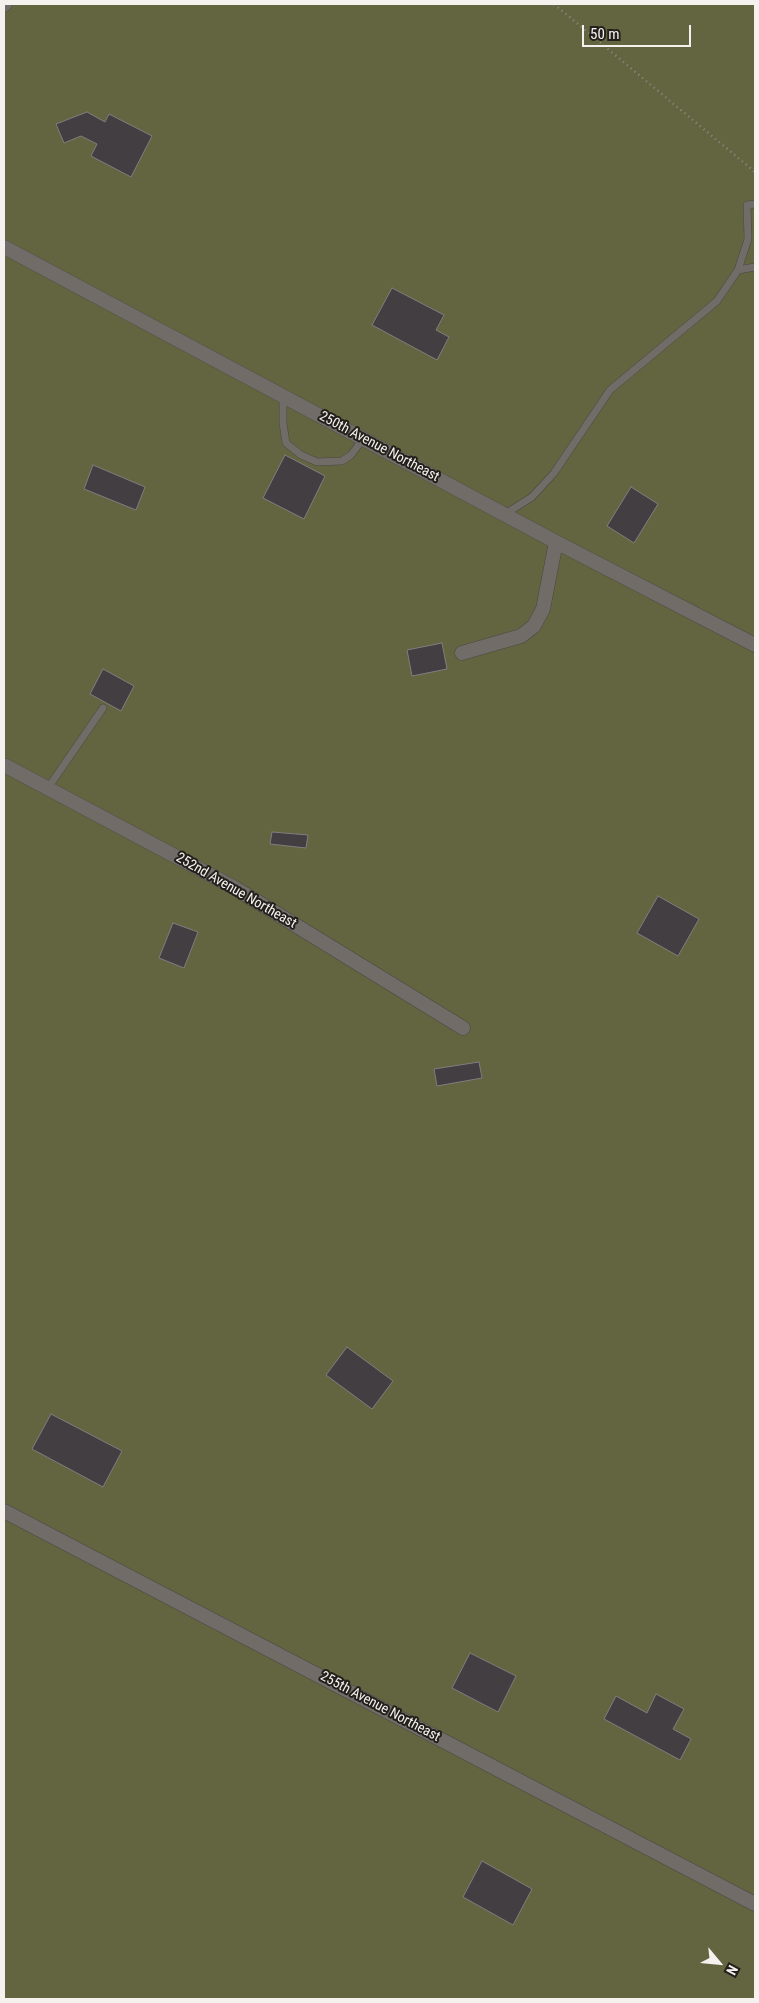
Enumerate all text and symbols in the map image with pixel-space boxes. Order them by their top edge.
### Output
scale bar [584,15,693,47]
text: 50 m [590,25,620,43]
street label: 250th Avenue Northeast [316,408,442,486]
street label: 252nd Avenue Northeast [173,850,299,932]
street label: 255th Avenue Northeast [317,1668,443,1746]
north arrow [694,1938,744,1988]
text: N [723,1962,741,1978]

